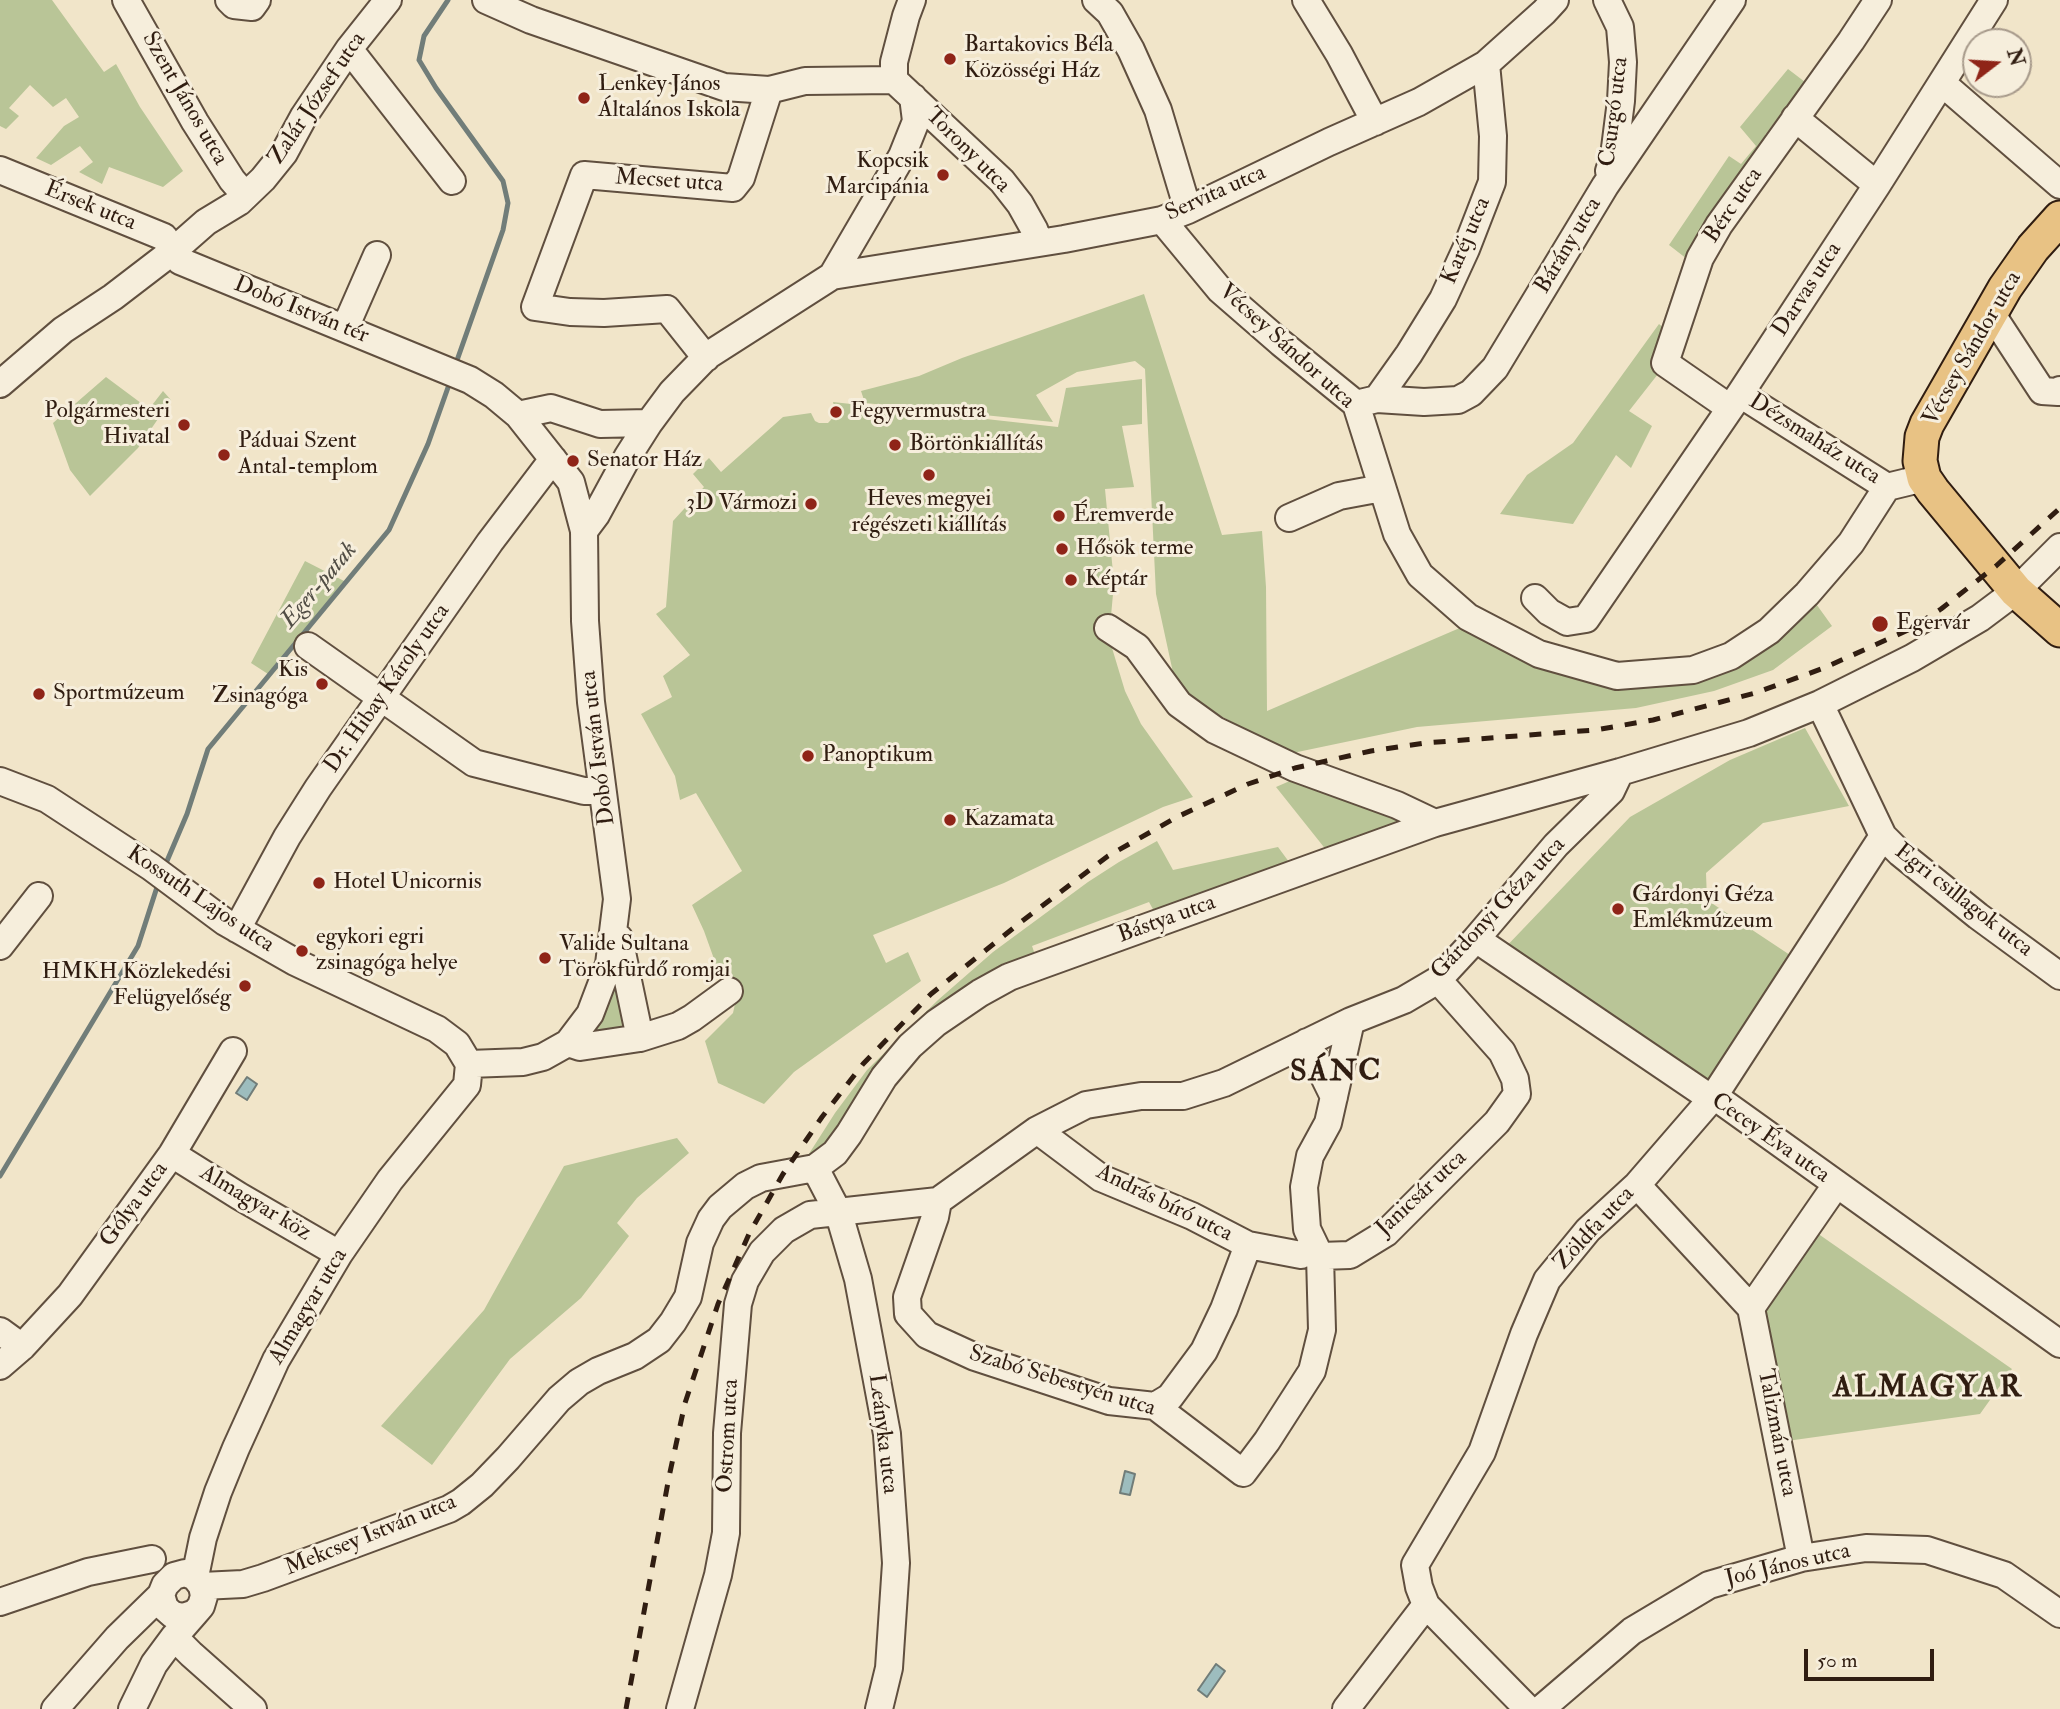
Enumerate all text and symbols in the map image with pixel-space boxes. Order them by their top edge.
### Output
street label: Szent János utca [135,27,233,171]
street label: Zalár József utca [263,27,373,171]
north arrow [1962,28,2032,98]
place label: Bartakovics Béla Közösségi Ház [964,32,1113,86]
text: N [2001,46,2029,69]
marker: Bartakovics Béla Közösségi Ház [942,51,958,67]
street label: Csurgó utca [1595,56,1635,168]
place label: Lenkey János Általános Iskola [598,71,740,125]
marker: Lenkey János Általános Iskola [576,90,592,106]
street label: Torony utca [919,103,1015,199]
place label: Kopcsik Marcipánia [825,148,929,202]
street label: Servita utca [1162,160,1270,228]
street label: Bérc utca [1699,163,1769,249]
street label: Mecset utca [614,164,724,200]
marker: Kopcsik Marcipánia [935,167,951,183]
street label: Érsek utca [40,176,140,238]
street label: Karéj utca [1436,193,1498,289]
street label: Bárány utca [1530,193,1608,299]
street label: Darvas utca [1767,238,1849,342]
street label: Vécsey Sándor utca [1918,267,2028,431]
street label: Dobó István tér [229,271,373,351]
street label: Vécsey Sándor utca [1212,279,1360,415]
street label: Dézsmaház utca [1743,389,1885,491]
place label: Polgármesteri Hivatal [44,398,170,452]
place label: Fegyvermustra [850,398,986,426]
marker: Fegyvermustra [828,404,844,420]
marker: Polgármesteri Hivatal [176,417,192,433]
place label: Páduai Szent Antal-templom [238,428,378,482]
place label: Börtönkiállítás [909,431,1043,459]
marker: Börtönkiállítás [887,437,903,453]
marker: Páduai Szent Antal-templom [216,447,232,463]
place label: Senator Ház [587,447,702,475]
marker: Senator Ház [565,453,581,469]
marker: Heves megyei régészeti kiállítás [921,467,937,483]
place label: Heves megyei régészeti kiállítás [851,486,1007,540]
place label: 3D Vármozi [686,490,797,518]
marker: 3D Vármozi [803,496,819,512]
place label: Éremverde [1073,502,1174,530]
marker: Éremverde [1051,508,1067,524]
place label: Hősök terme [1076,535,1193,563]
water label: Eger-patak [276,537,364,635]
marker: Hősök terme [1054,541,1070,557]
place label: Képtár [1085,566,1147,594]
marker: Képtár [1063,572,1079,588]
street label: Dr. Hibay Károly utca [319,599,457,779]
place label: Egervár [1896,610,1970,638]
marker: Egervár [1870,614,1890,634]
place label: Kis Zsinagóga [212,657,308,711]
street label: Dobó István utca [576,669,622,827]
marker: Kis Zsinagóga [314,676,330,692]
place label: Sportmúzeum [53,680,185,708]
marker: Sportmúzeum [31,686,47,702]
place label: Panoptikum [822,742,933,770]
marker: Panoptikum [800,748,816,764]
place label: Kazamata [964,806,1054,834]
marker: Kazamata [942,812,958,828]
street label: Gárdonyi Géza utca [1426,832,1572,986]
street label: Egri csillagok utca [1888,838,2038,964]
street label: Kossuth Lajos utca [121,840,279,960]
place label: Hotel Unicornis [333,869,482,897]
marker: Hotel Unicornis [311,875,327,891]
place label: Gárdonyi Géza Emlékmúzeum [1632,882,1774,936]
street label: Bástya utca [1114,890,1220,950]
marker: Gárdonyi Géza Emlékmúzeum [1610,901,1626,917]
place label: egykori egri zsinagóga helye [316,924,458,978]
place label: Valide Sultana Törökfürdő romjai [559,931,730,985]
marker: egykori egri zsinagóga helye [294,943,310,959]
marker: Valide Sultana Törökfürdő romjai [537,950,553,966]
place label: HMKH Közlekedési Felügyelőség [42,959,231,1013]
marker: HMKH Közlekedési Felügyelőség [237,978,253,994]
district label: SÁNC [1290,1056,1382,1092]
street label: Cecey Éva utca [1705,1088,1835,1190]
street label: Janicsár utca [1371,1145,1473,1243]
street label: Gólya utca [95,1157,175,1253]
street label: András bíró utca [1091,1159,1237,1249]
street label: Almagyar köz [194,1160,316,1248]
street label: Zöldfa utca [1549,1181,1641,1277]
street label: Almagyar utca [264,1244,354,1370]
street label: Szabó Sebestyén utca [965,1341,1159,1423]
street label: Talizmán utca [1750,1367,1802,1499]
district label: ALMAGYAR [1834,1372,2022,1408]
street label: Leányka utca [861,1373,903,1495]
street label: Ostrom utca [712,1378,746,1494]
street label: Mekcsey István utca [281,1489,461,1583]
street label: Joó János utca [1723,1538,1853,1594]
scale bar [1808,1636,1938,1680]
text: 50 m [1817,1647,1858,1674]

